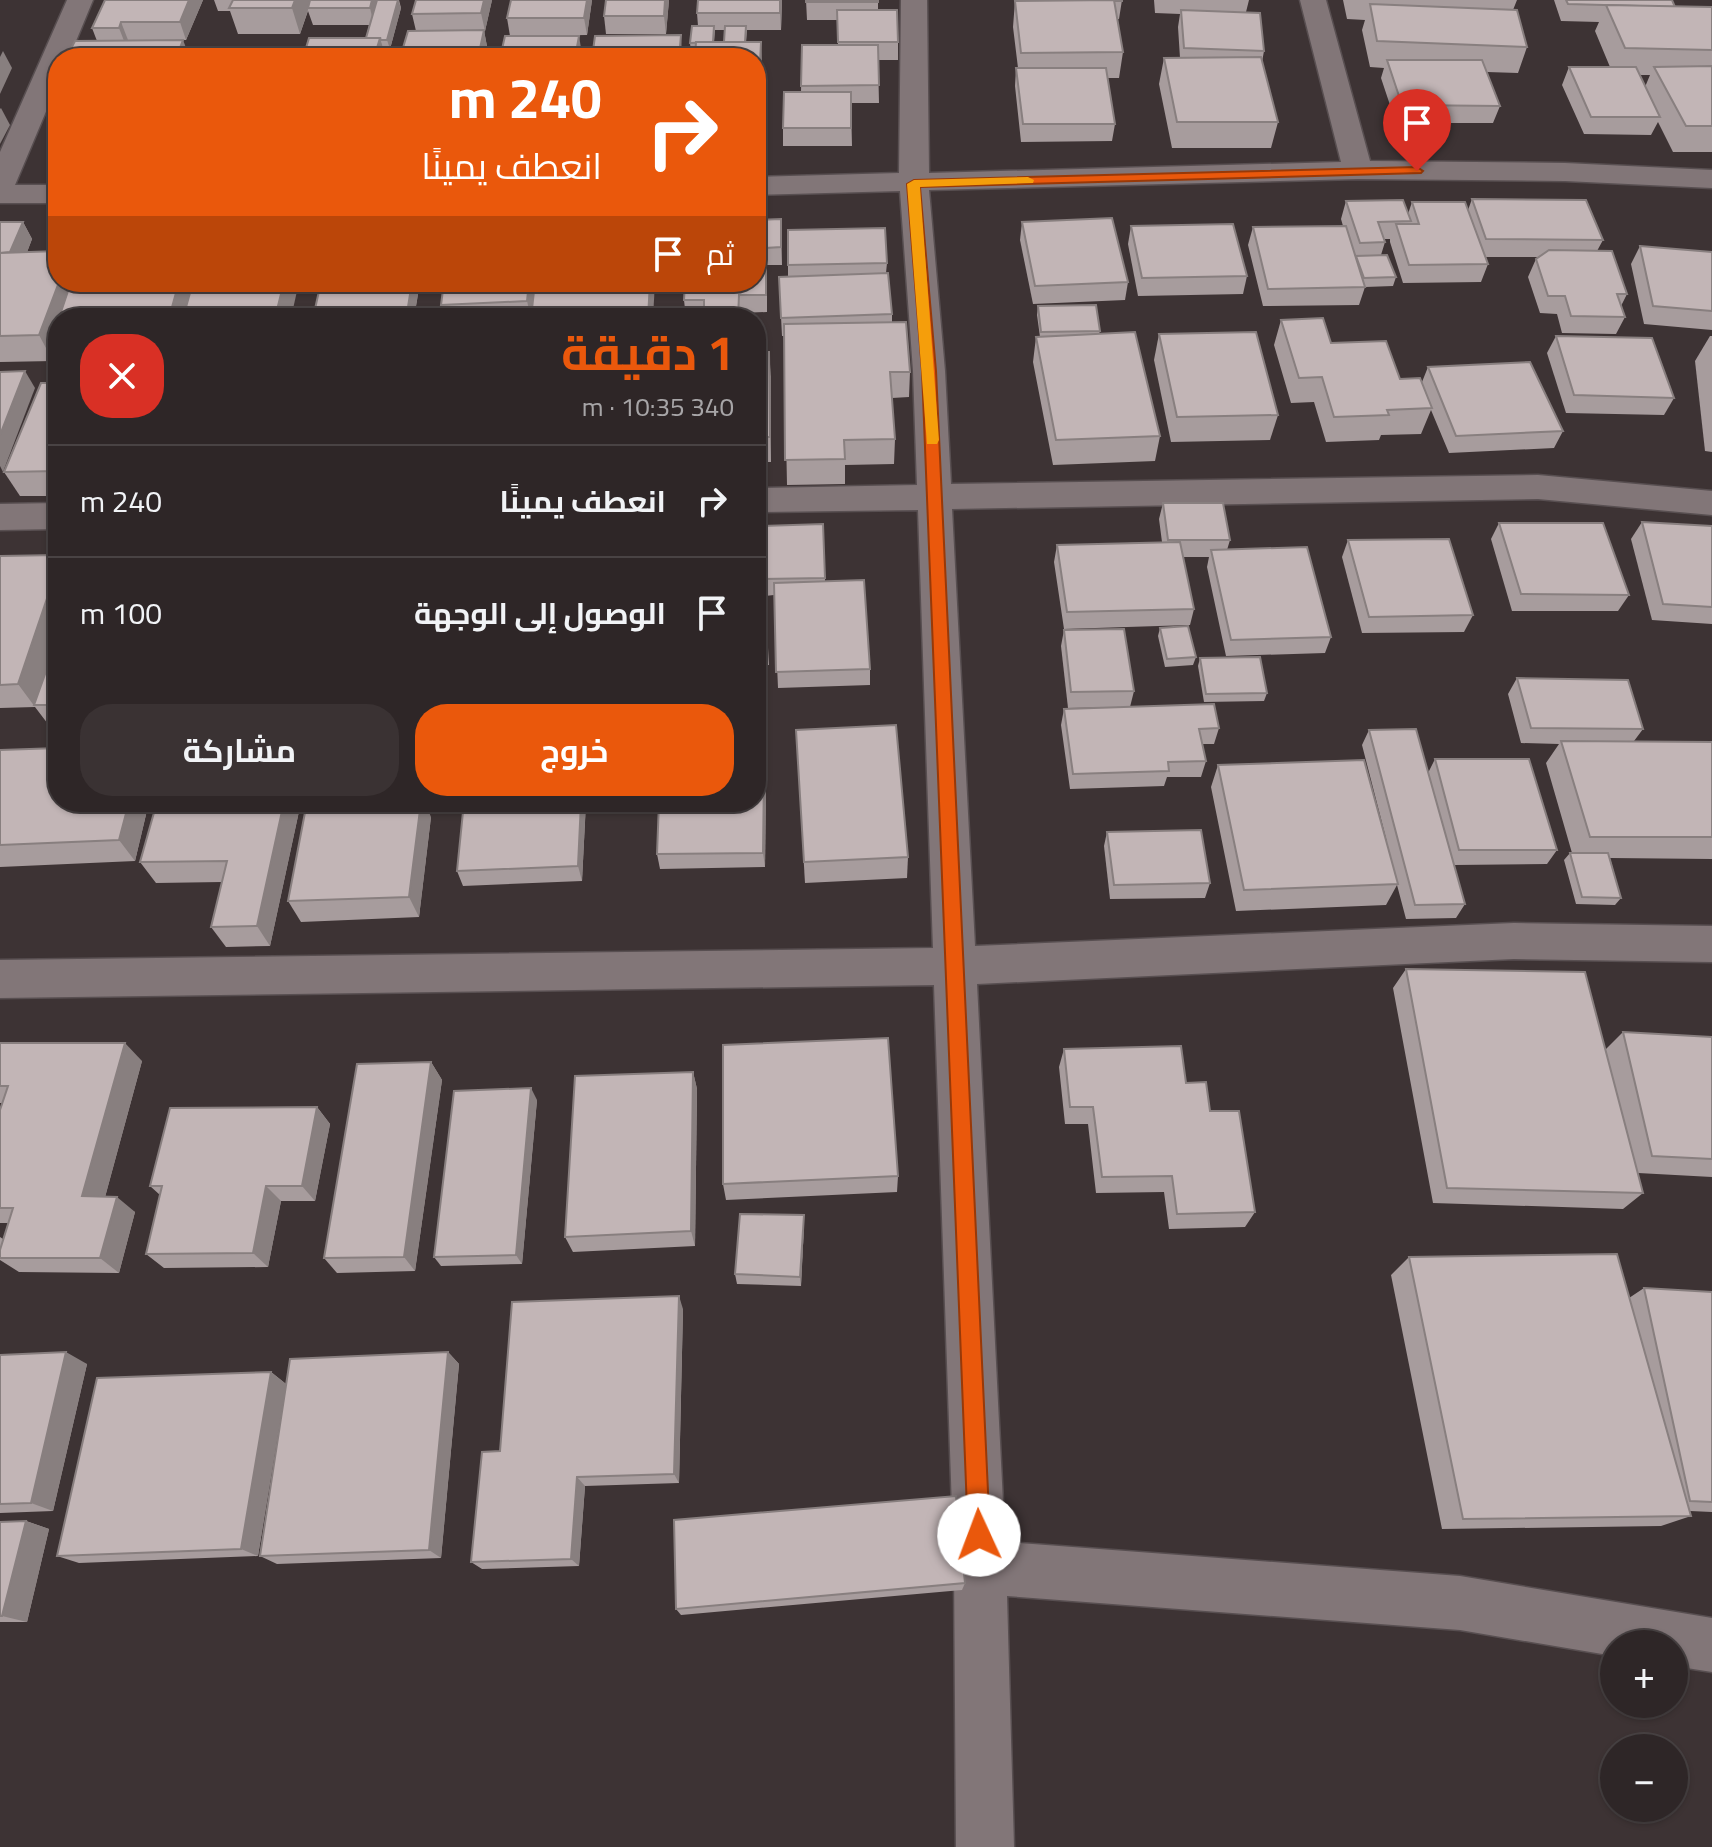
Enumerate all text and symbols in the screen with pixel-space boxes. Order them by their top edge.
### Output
text: 240 m [449,45,602,150]
icon: right [630,80,734,184]
pin [1383,89,1451,171]
icon: arrive [1395,101,1439,145]
text: انعطف يمينًا [421,132,602,200]
text: ثم [706,226,734,282]
icon: arrive [646,232,690,276]
text: 1 دقيقة [561,307,734,397]
button: close [80,334,164,418]
text: 340 m · 10:35 [582,382,734,431]
text: 240 m [80,473,162,529]
text: انعطف يمينًا [500,473,666,529]
icon: right [690,479,734,523]
text: 100 m [80,585,162,641]
text: الوصول إلى الوجهة [414,585,666,641]
icon: arrive [690,591,734,635]
button: مشاركة [80,704,399,796]
button: خروج [415,704,734,796]
position arrow [937,1493,1021,1577]
map controls [1600,1630,1688,1822]
button: + [1600,1630,1688,1718]
button: − [1600,1734,1688,1822]

